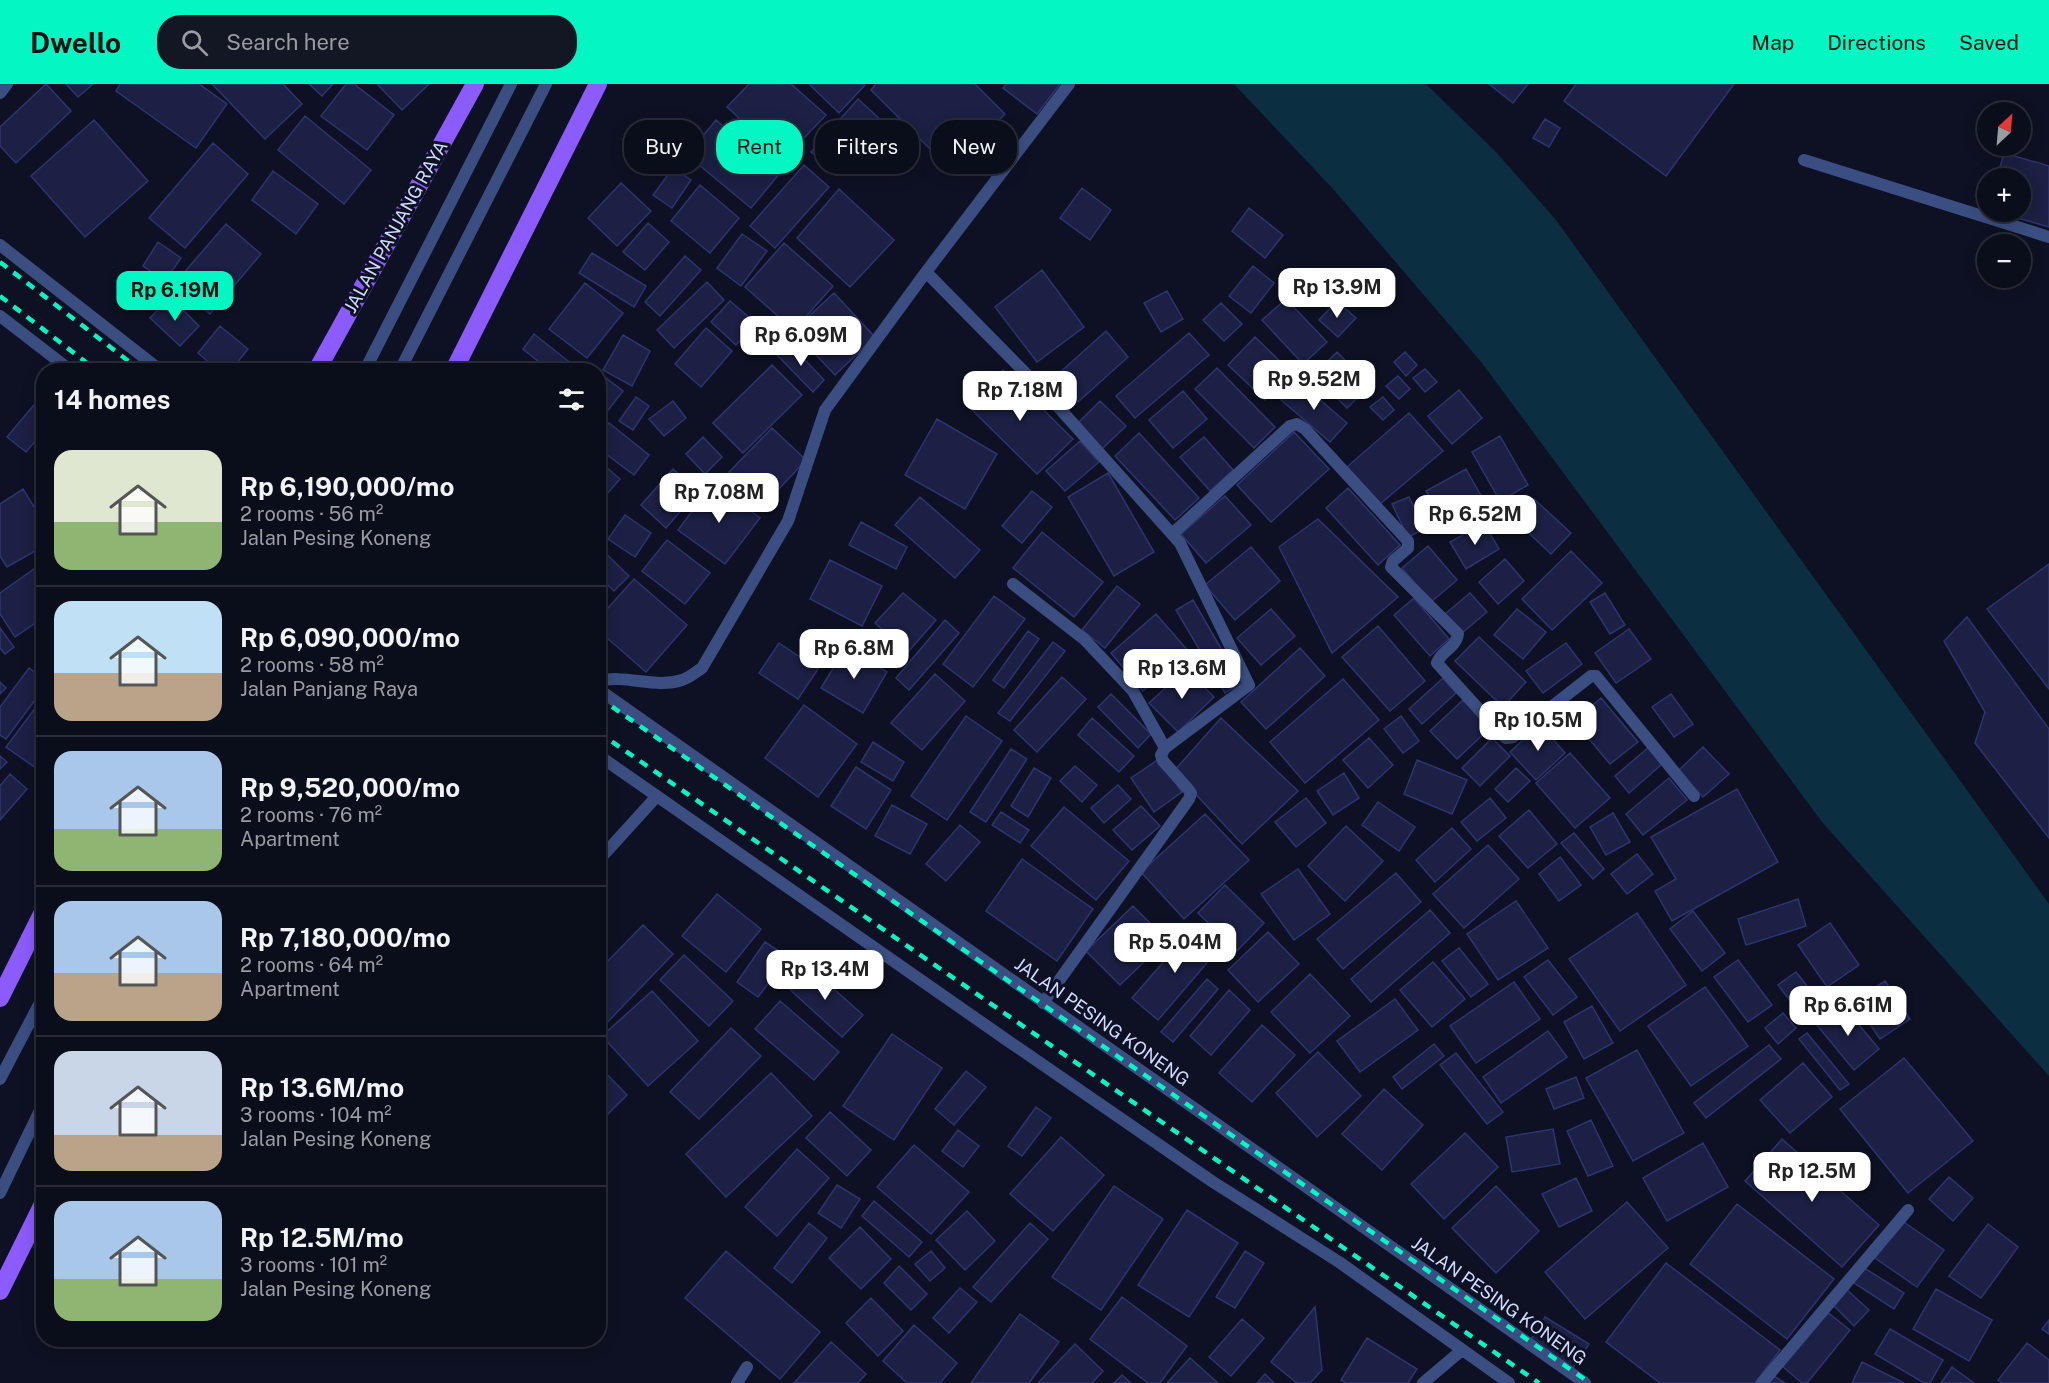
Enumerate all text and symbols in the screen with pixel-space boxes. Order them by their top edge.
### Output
search box [157,15,577,69]
text: Dwello [30,26,121,59]
icon: search [178,26,211,59]
text: Search here [226,29,350,55]
text: Map [1752,30,1794,55]
text: Directions [1827,30,1926,55]
text: Saved [1959,30,2019,55]
north arrow [1977,102,2031,156]
map controls [1977,102,2031,288]
chip: Buy [624,120,704,174]
chip: Rent [716,120,803,174]
chip: Filters [815,120,919,174]
chip: New [931,120,1017,174]
street label: JALAN PANJANG RAYA [339,137,452,316]
button: + [1977,168,2031,222]
button: − [1977,234,2031,288]
pin: Rp 13.9M [1275,268,1399,319]
pin: Rp 6.19M [113,271,237,322]
text: Rp 13.9M [1292,275,1382,299]
text: Rp 6.19M [130,278,220,302]
pin: Rp 6.09M [739,316,863,367]
text: Rp 6.09M [754,323,848,347]
pin: Rp 9.52M [1252,360,1376,411]
text: Rp 9.52M [1267,367,1361,391]
pin: Rp 7.18M [958,371,1082,422]
text: Rp 7.18M [977,378,1063,402]
icon: filters [555,383,588,416]
text: 14 homes [54,384,170,415]
text: Rp 6,190,000/mo [240,471,454,502]
pin: Rp 7.08M [657,473,781,524]
icon: home [102,474,174,546]
text: Rp 7.08M [674,480,764,504]
pin: Rp 6.52M [1413,495,1537,546]
text: 2 rooms · 56 m² [240,502,383,526]
text: Rp 6.52M [1428,502,1522,526]
text: Jalan Pesing Koneng [240,526,431,550]
text: Rp 6,090,000/mo [240,622,460,653]
icon: home [102,625,174,697]
pin: Rp 6.8M [799,629,909,680]
text: Rp 6.8M [814,636,894,660]
pin: Rp 13.6M [1120,649,1244,700]
text: 2 rooms · 58 m² [240,653,384,677]
text: Rp 13.6M [1137,656,1227,680]
text: Jalan Panjang Raya [240,677,418,701]
pin: Rp 10.5M [1476,701,1600,752]
text: Rp 10.5M [1493,708,1583,732]
text: Rp 9,520,000/mo [240,772,460,803]
icon: home [102,775,174,847]
text: 2 rooms · 76 m² [240,803,382,827]
text: Apartment [240,827,340,851]
text: Rp 7,180,000/mo [240,922,451,953]
pin: Rp 5.04M [1113,923,1237,974]
icon: home [102,925,174,997]
text: Rp 5.04M [1128,930,1222,954]
pin: Rp 13.4M [763,950,887,1001]
text: 2 rooms · 64 m² [240,953,383,977]
street label: JALAN PESING KONENG [1011,953,1194,1090]
text: Rp 13.4M [780,957,870,981]
text: Apartment [240,977,340,1001]
pin: Rp 6.61M [1786,986,1910,1037]
text: Rp 6.61M [1803,993,1893,1017]
text: Rp 13.6M/mo [240,1072,404,1103]
icon: home [102,1075,174,1147]
text: 3 rooms · 104 m² [240,1103,392,1127]
text: Jalan Pesing Koneng [240,1127,431,1151]
pin: Rp 12.5M [1750,1152,1874,1203]
text: Rp 12.5M [1768,1159,1856,1183]
text: Rp 12.5M/mo [240,1222,404,1253]
icon: home [102,1225,174,1297]
street label: JALAN PESING KONENG [1408,1232,1591,1369]
text: 3 rooms · 101 m² [240,1253,387,1277]
text: Jalan Pesing Koneng [240,1277,431,1301]

